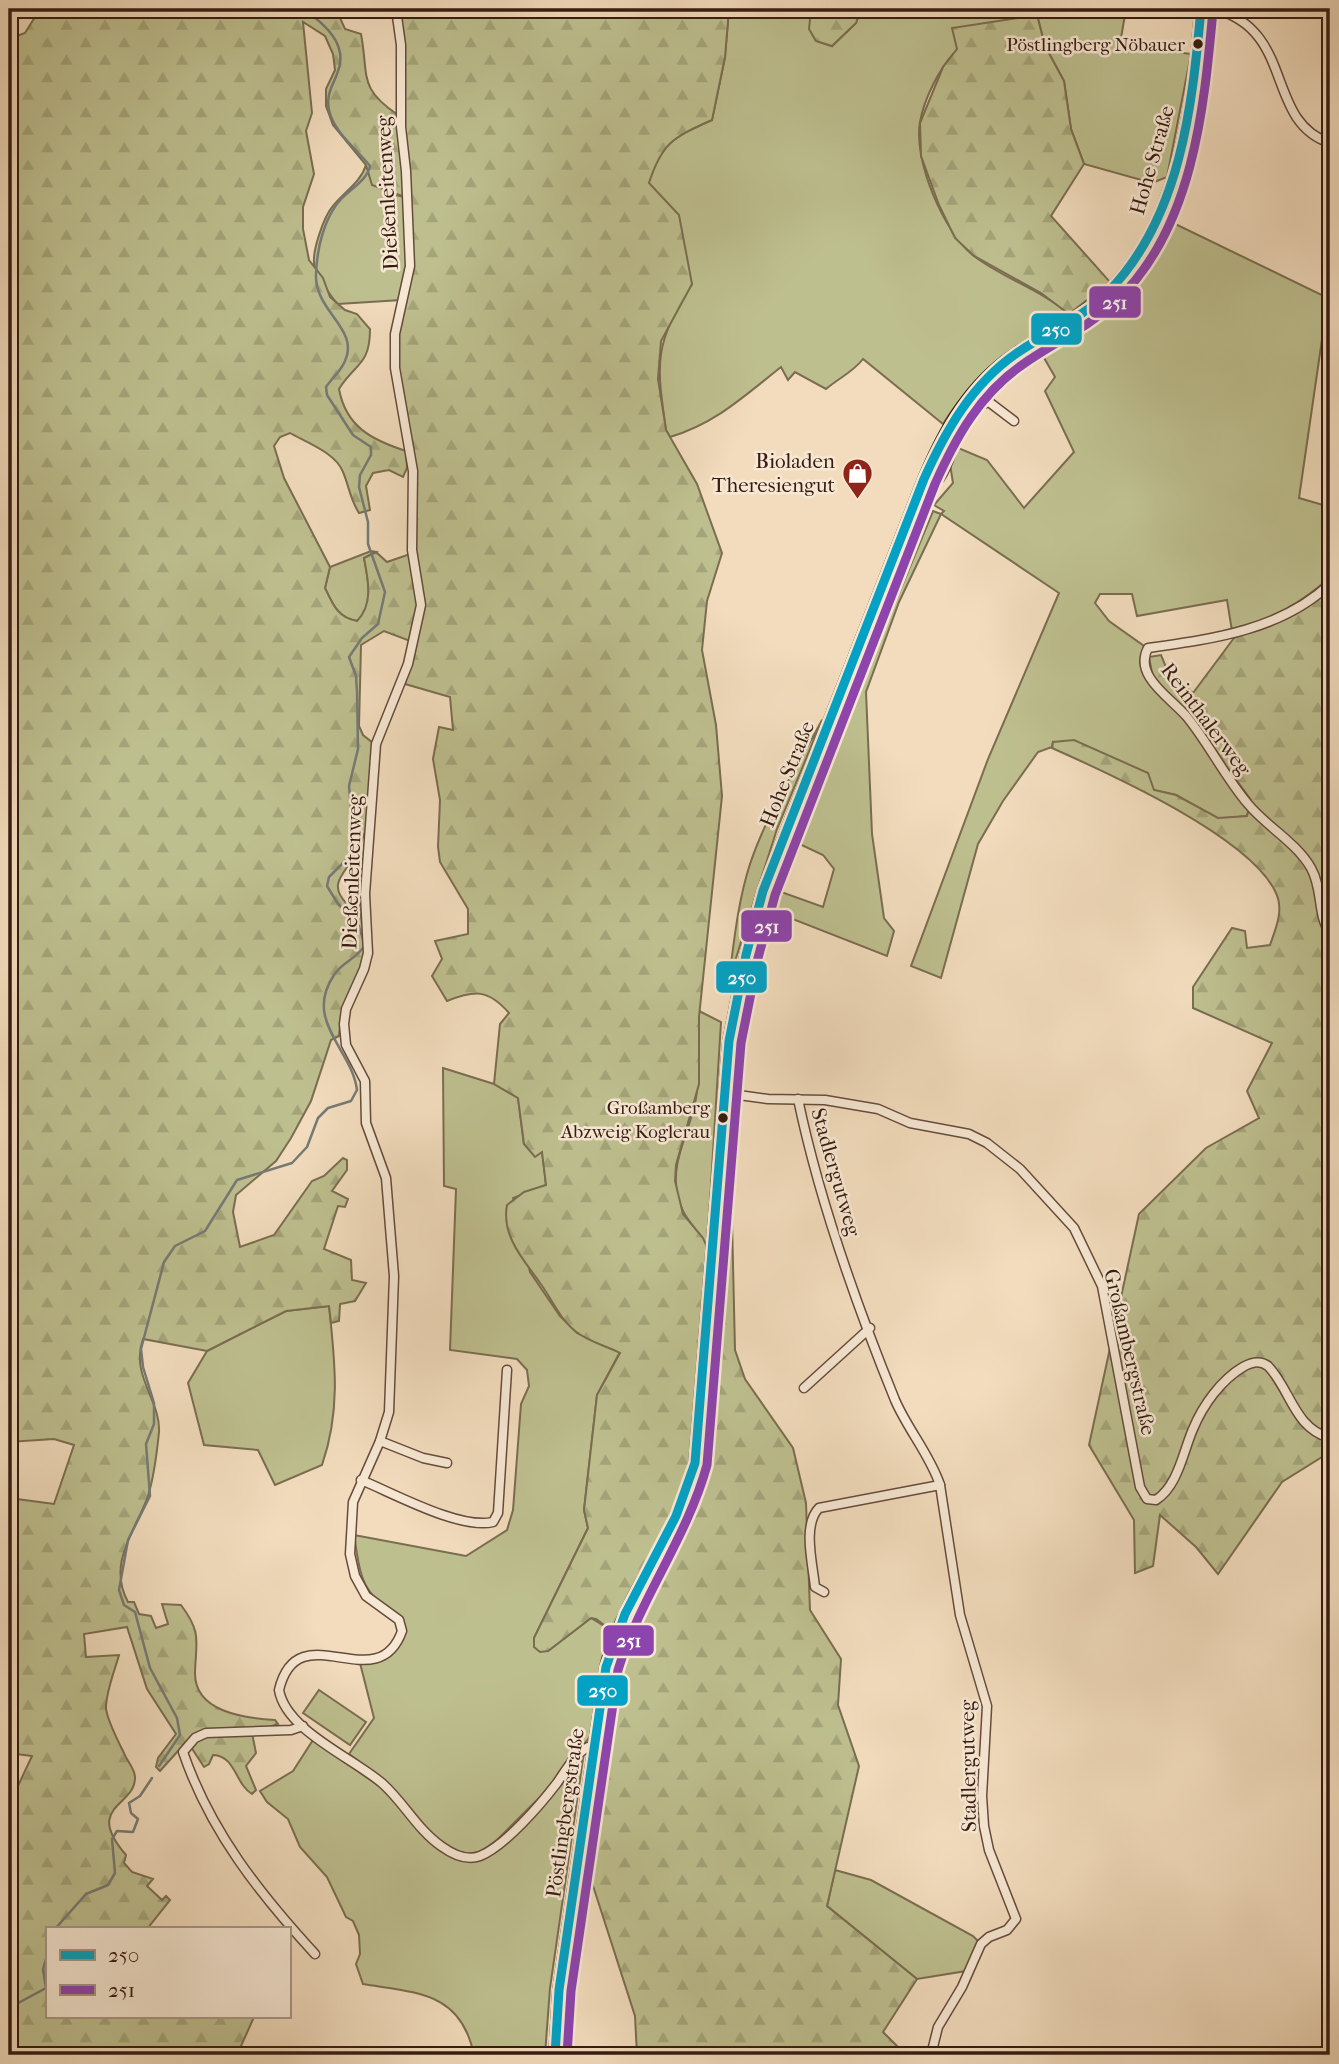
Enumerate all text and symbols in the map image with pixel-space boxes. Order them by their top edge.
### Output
place label: Pöstlingberg Nöbauer [1006,34,1186,56]
marker: Pöstlingberg Nöbauer [1191,37,1205,51]
street label: Hohe Straße [1125,103,1179,217]
street label: Dießenleitenweg [371,114,403,271]
line badge: 251 [1088,285,1142,319]
text: 251 [1103,292,1127,314]
line badge: 250 [1030,312,1083,346]
text: 250 [1042,319,1070,341]
place label: Bioladen Theresiengut [712,449,835,497]
shop icon: Bioladen Theresiengut [841,456,875,500]
street label: Reinthalerweg [1156,658,1257,781]
street label: Hohe Straße [755,717,819,831]
street label: Dießenleitenweg [337,793,367,950]
line badge: 251 [740,909,793,943]
text: 251 [755,916,779,938]
line badge: 250 [715,960,768,994]
text: 250 [728,967,756,989]
place label: Großamberg Abzweig Koglerau [560,1097,711,1143]
street label: Stadlergutweg [806,1105,866,1240]
marker: Großamberg Abzweig Koglerau [716,1111,730,1125]
street label: Großambergstraße [1099,1266,1161,1438]
line badge: 251 [602,1624,655,1657]
text: 251 [617,1630,641,1652]
line badge: 250 [576,1674,629,1707]
text: 250 [589,1680,617,1702]
street label: Stadlergutweg [955,1699,981,1832]
street label: Pöstlingbergstraße [541,1727,589,1899]
legend [46,1927,290,2018]
text: 250 [108,1943,139,1967]
text: 251 [108,1978,135,2002]

